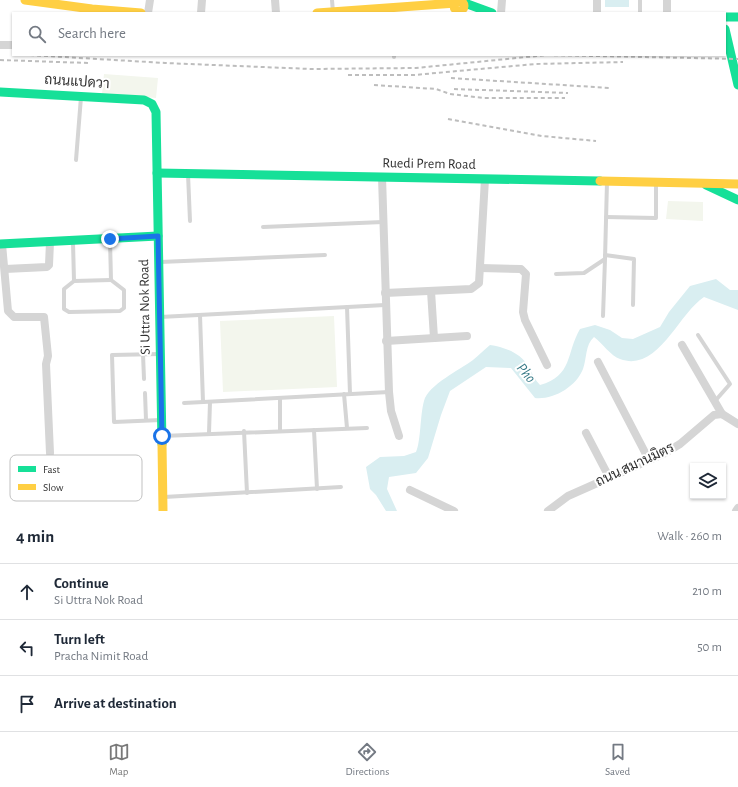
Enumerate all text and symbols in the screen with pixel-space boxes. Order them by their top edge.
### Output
search box [12,12,726,56]
icon: search [26,23,48,45]
text: Search here [58,26,126,41]
street label: ถนนแปดวา [44,73,110,91]
street label: Ruedi Prem Road [382,156,476,172]
route end [101,230,119,248]
street label: Si Uttra Nok Road [137,259,153,355]
water label: Pho [514,360,538,386]
route start [153,427,171,445]
street label: ถนน สมานมิตร [593,439,676,489]
legend [10,455,142,501]
map controls [690,463,726,499]
button: layers [690,463,726,499]
text: Fast [43,464,61,475]
text: Slow [43,482,64,493]
text: 4 min [16,528,54,545]
text: Walk · 260 m [657,530,722,543]
text: Continue [54,576,109,591]
icon: ahead [16,581,38,603]
text: 210 m [692,585,722,598]
text: Si Uttra Nok Road [54,594,143,607]
text: Turn left [54,632,105,647]
icon: left [16,637,38,659]
text: 50 m [697,641,722,654]
text: Pracha Nimit Road [54,650,148,663]
icon: arrive [16,693,38,715]
text: Arrive at destination [54,696,177,711]
tab: Map [108,741,130,778]
tab: Directions [345,741,389,778]
tab: Saved [605,741,630,778]

